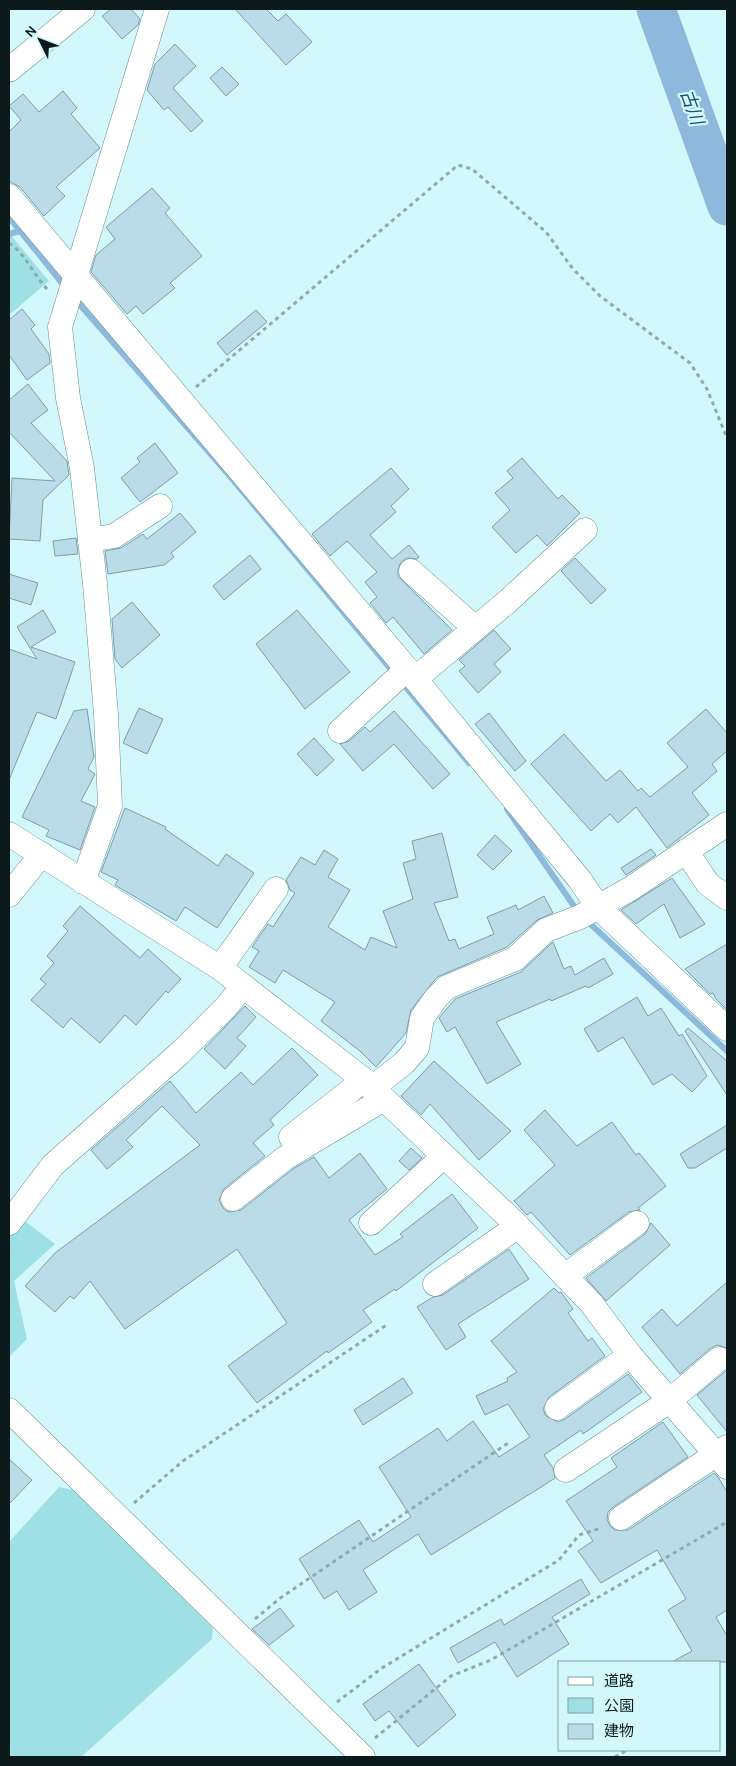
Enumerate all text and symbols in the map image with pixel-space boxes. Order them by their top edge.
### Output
north arrow [15,15,65,65]
text: N [21,22,40,41]
water label: 古川 [676,86,709,130]
legend [558,1661,721,1751]
text: 道路 [604,1672,634,1690]
text: 公園 [604,1697,634,1715]
text: 建物 [604,1722,634,1740]

